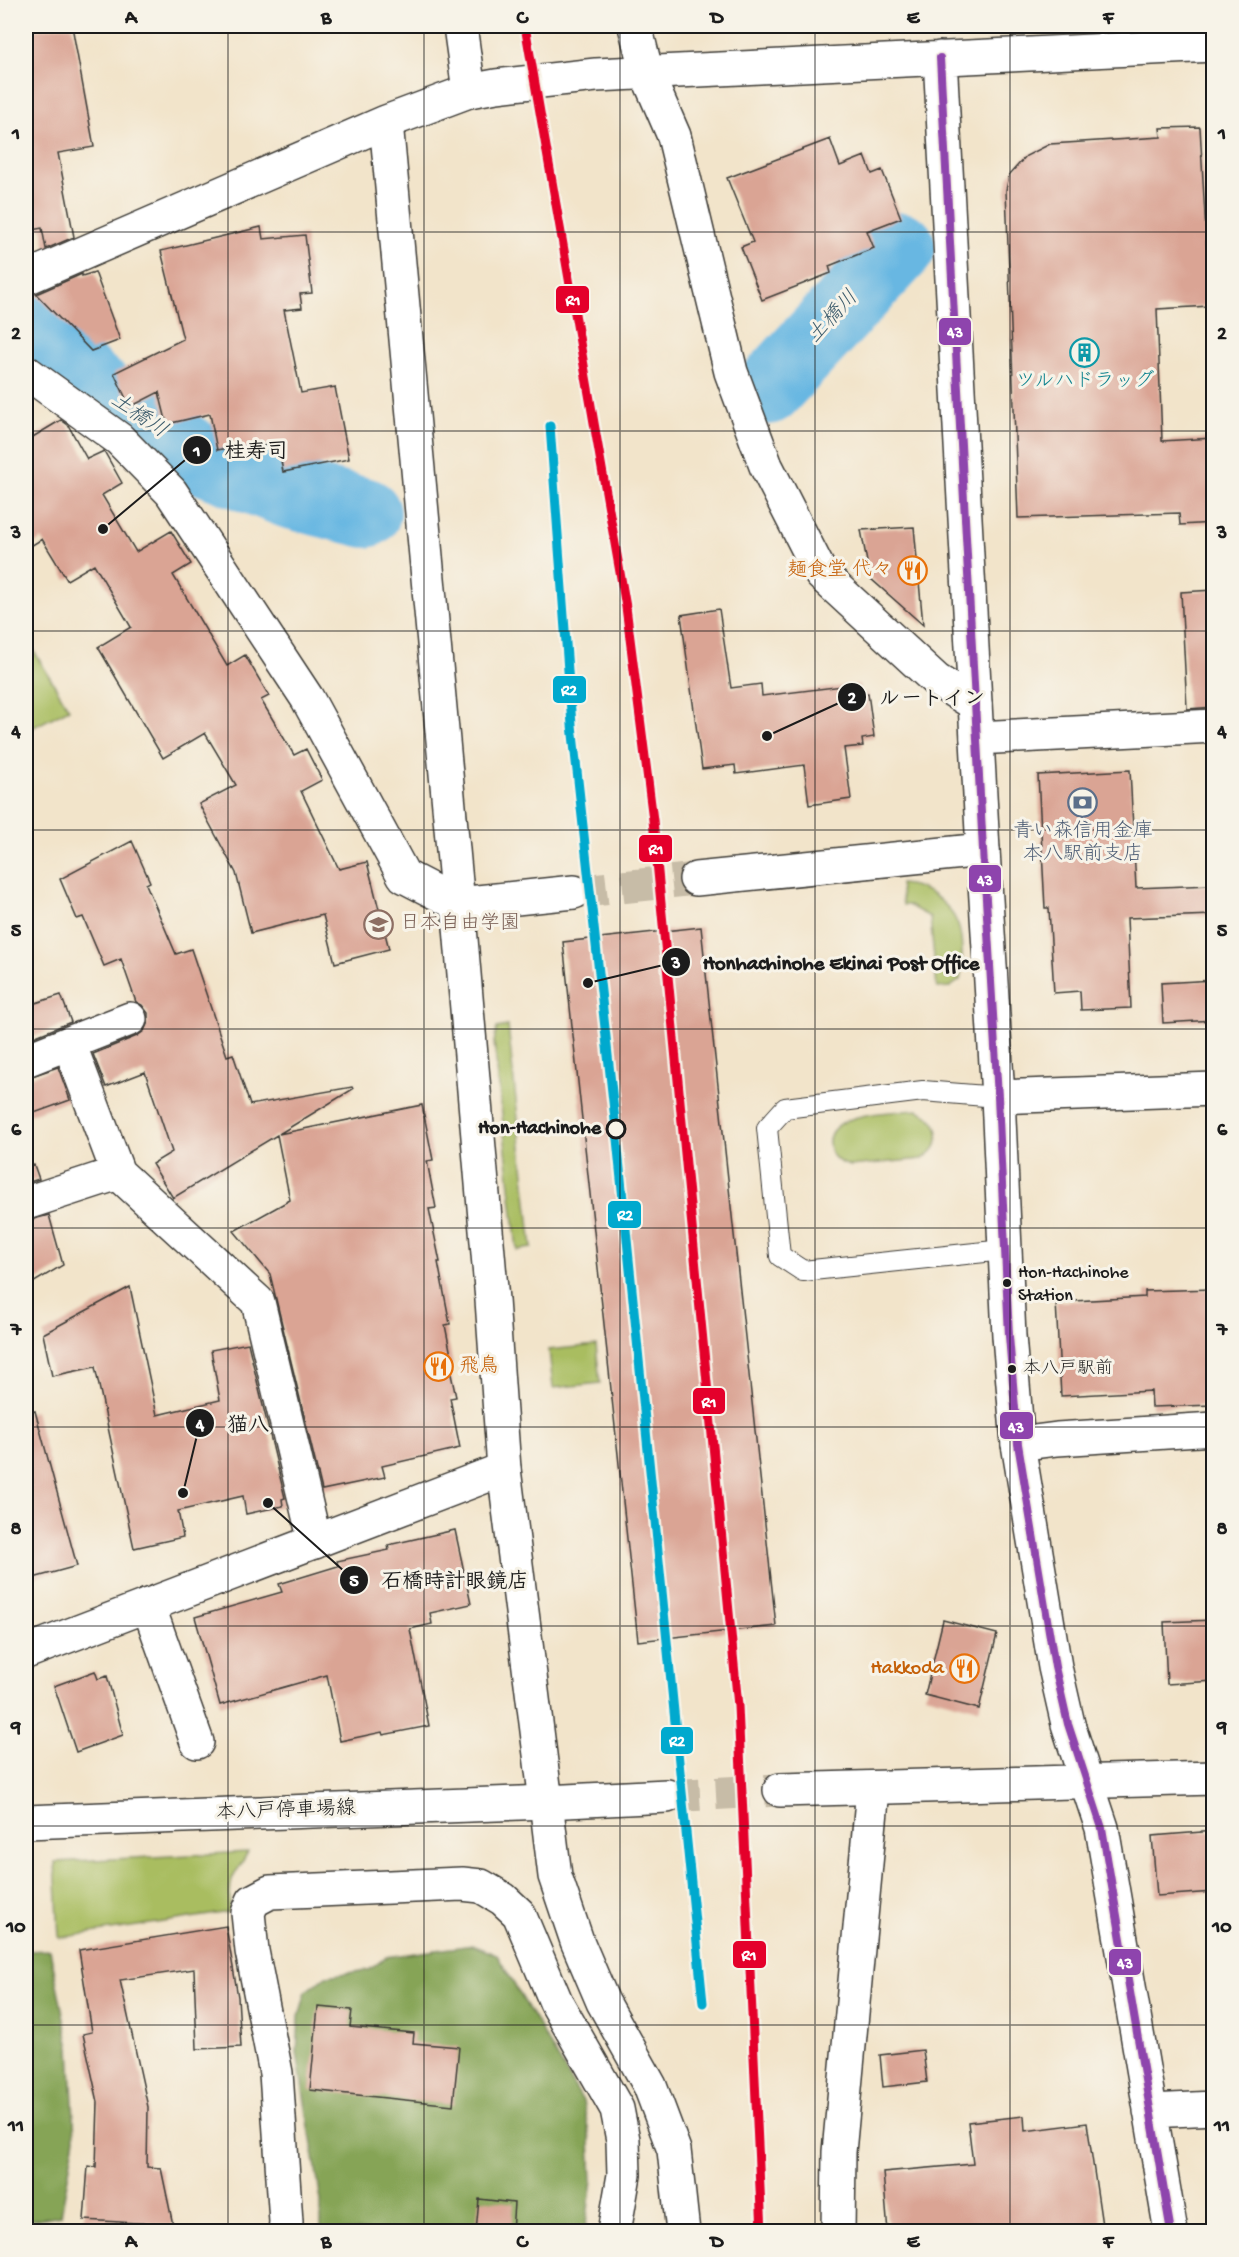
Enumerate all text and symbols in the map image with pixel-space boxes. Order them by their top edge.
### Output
text: A [124,8,139,31]
text: B [320,8,332,31]
text: C [516,8,530,31]
text: D [708,8,724,31]
text: E [907,8,921,31]
text: F [1102,8,1115,31]
text: 1 [11,124,20,147]
text: 1 [1217,124,1226,147]
line badge: R1 [555,285,590,314]
water label: 土橋川 [803,286,865,350]
text: R1 [565,293,580,312]
line badge: 43 [938,317,972,346]
text: 2 [11,324,21,347]
text: 2 [1217,324,1227,347]
text: 43 [946,325,963,344]
building icon: ツルハドラッグ [1069,336,1101,368]
place label: ツルハドラッグ [1015,369,1155,394]
water label: 土橋川 [105,388,172,445]
callout: 桂寿司 [182,431,299,470]
text: 桂寿司 [225,439,288,466]
text: 1 [192,442,201,463]
text: 3 [10,523,21,546]
text: 3 [1216,523,1227,546]
restaurant icon: 麺食堂 代々 [897,555,929,587]
place label: 麺食堂 代々 [787,558,892,583]
line badge: R2 [552,675,587,704]
callout: ルートイン [837,677,997,716]
text: R2 [560,683,577,702]
text: ルートイン [879,688,985,713]
text: 2 [848,689,857,710]
text: 4 [10,722,21,745]
text: 4 [1216,722,1227,745]
bank icon: 青い森信用金庫 本八駅前支店 [1067,786,1099,818]
place label: 青い森信用金庫 本八駅前支店 [1013,819,1153,867]
line badge: R1 [638,834,673,863]
text: R1 [648,842,663,861]
line badge: 43 [968,864,1002,893]
text: 43 [976,873,993,892]
school or university icon: 日本自由学園 [363,908,395,940]
place label: 日本自由学園 [400,911,520,936]
text: 5 [11,921,22,944]
text: 5 [1217,921,1228,944]
callout: Honhachinohe Ekinai Post Office [661,942,992,981]
text: Honhachinohe Ekinai Post Office [703,953,981,978]
text: 3 [670,954,681,975]
place label: Hon-Hachinohe [478,1118,602,1141]
marker: Hon-Hachinohe [606,1119,626,1139]
text: 6 [11,1120,22,1143]
text: 6 [1217,1120,1228,1143]
line badge: R2 [607,1200,642,1229]
text: R2 [616,1208,633,1227]
place label: Hon-Hachinohe Station [1018,1263,1129,1307]
marker: Hon-Hachinohe Station [1001,1277,1013,1289]
text: 7 [10,1320,23,1343]
text: 7 [1216,1320,1229,1343]
restaurant icon: 飛鳥 [422,1351,454,1383]
place label: 飛鳥 [459,1354,499,1379]
place label: 本八戸駅前 [1023,1358,1113,1380]
marker: 本八戸駅前 [1006,1363,1018,1375]
line badge: R1 [692,1387,726,1415]
text: R1 [701,1395,716,1414]
callout: 猫八 [185,1404,281,1443]
line badge: 43 [999,1411,1034,1440]
text: 猫八 [227,1414,269,1440]
text: 4 [195,1416,205,1437]
text: 43 [1007,1420,1024,1439]
text: 8 [11,1519,22,1542]
text: 8 [1217,1519,1228,1542]
callout: 石橋時計眼鏡店 [339,1560,540,1599]
text: 石橋時計眼鏡店 [382,1569,529,1596]
text: 5 [349,1572,359,1593]
restaurant icon: Hakkoda [949,1653,981,1685]
place label: Hakkoda [870,1658,945,1681]
text: 9 [10,1718,21,1741]
text: 9 [1216,1718,1227,1741]
line badge: R2 [660,1726,694,1755]
text: R2 [668,1734,685,1753]
street label: 本八戸停車場線 [216,1796,356,1826]
text: 10 [5,1917,26,1940]
text: 10 [1211,1917,1232,1940]
line badge: R1 [732,1940,767,1969]
text: R1 [741,1948,756,1967]
line badge: 43 [1108,1948,1142,1976]
text: 43 [1116,1956,1133,1975]
text: 11 [7,2116,24,2139]
text: 11 [1213,2116,1230,2139]
text: A [124,2232,139,2255]
text: B [320,2232,332,2255]
text: C [516,2232,530,2255]
text: D [708,2232,724,2255]
text: E [907,2232,921,2255]
text: F [1102,2232,1115,2255]

